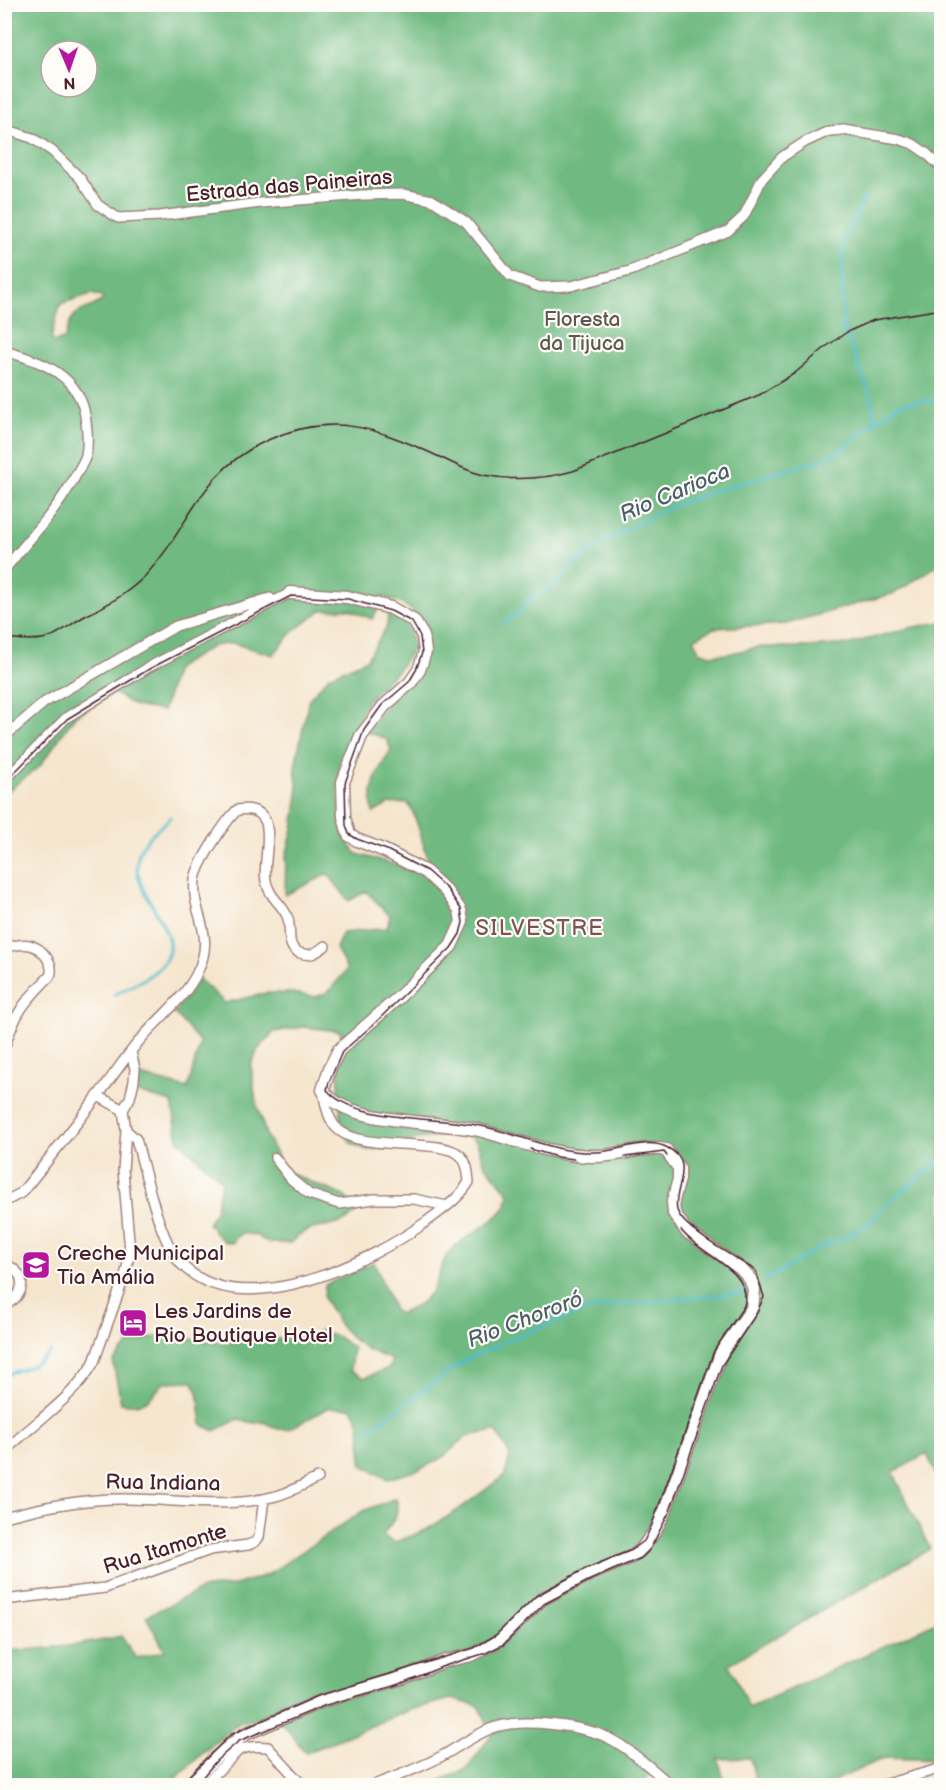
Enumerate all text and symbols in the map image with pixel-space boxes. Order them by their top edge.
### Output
north arrow [39,39,99,99]
text: N [63,73,76,92]
street label: Estrada das Paineiras [185,165,393,207]
park label: Floresta da Tijuca [539,307,625,356]
water label: Rio Carioca [616,458,734,528]
district label: SILVESTRE [476,915,604,942]
place label: Creche Municipal Tia Amália [57,1241,224,1290]
school or university icon: Creche Municipal Tia Amália [20,1249,52,1281]
water label: Rio Chororó [464,1286,587,1354]
place label: Les Jardins de Rio Boutique Hotel [154,1299,333,1348]
hotel icon: Les Jardins de Rio Boutique Hotel [117,1307,149,1339]
street label: Rua Indiana [105,1469,221,1497]
street label: Rua Itamonte [100,1518,230,1580]

